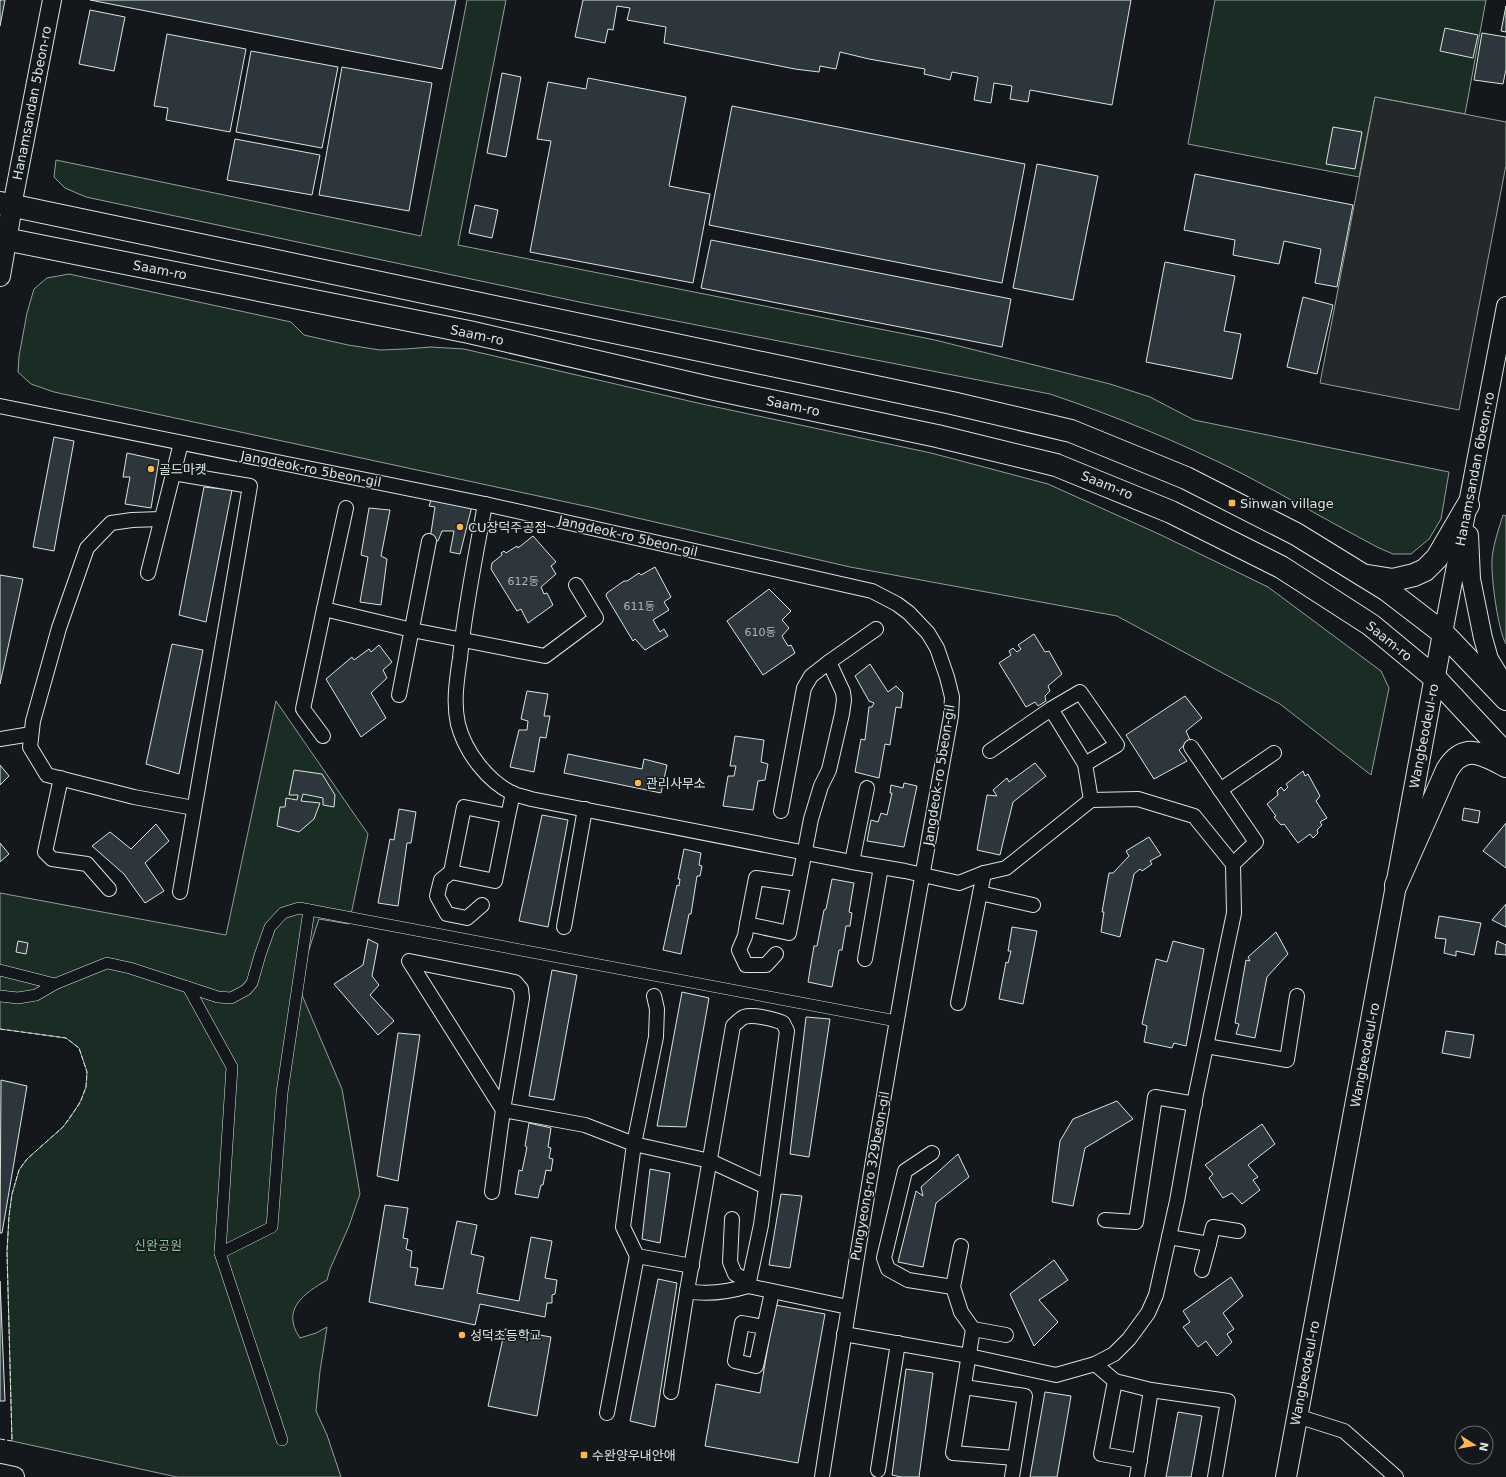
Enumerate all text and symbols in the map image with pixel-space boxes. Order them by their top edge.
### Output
street label: Hanamsandan 5beon-ro [10,25,54,181]
street label: Saam-ro [132,257,188,283]
street label: Saam-ro [449,322,505,348]
street label: Hanamsandan 6beon-ro [1453,391,1497,547]
street label: Saam-ro [765,393,821,419]
street label: Jangdeok-ro 5beon-gil [239,448,382,490]
place label: 골드마켓 [159,462,207,477]
marker: 골드마켓 [146,464,156,474]
street label: Saam-ro [1079,468,1135,502]
place label: Sinwan village [1240,496,1334,511]
marker: Sinwan village [1227,498,1237,508]
street label: Jangdeok-ro 5beon-gil [556,512,699,559]
place label: CU장덕주공점 [468,520,546,535]
marker: CU장덕주공점 [455,522,465,532]
house number: 612동 [507,575,539,588]
house number: 611동 [623,600,655,613]
street label: Saam-ro [1363,618,1415,664]
house number: 610동 [744,626,776,639]
street label: Wangbeodeul-ro [1406,682,1442,790]
street label: Jangdeok-ro 5beon-gil [920,703,958,848]
place label: 관리사무소 [646,776,706,791]
marker: 관리사무소 [633,778,643,788]
street label: Wangbeodeul-ro [1347,1001,1383,1109]
street label: Pungyeong-ro 329beon-gil [848,1090,892,1262]
park label: 신완공원 [134,1238,182,1253]
street label: Wangbeodeul-ro [1287,1319,1323,1427]
place label: 성덕초등학교 [470,1328,542,1343]
marker: 성덕초등학교 [457,1330,467,1340]
north arrow [1454,1425,1494,1465]
text: N [1476,1441,1491,1453]
place label: 수완양우내안애 [592,1448,676,1463]
marker: 수완양우내안애 [579,1450,589,1460]

